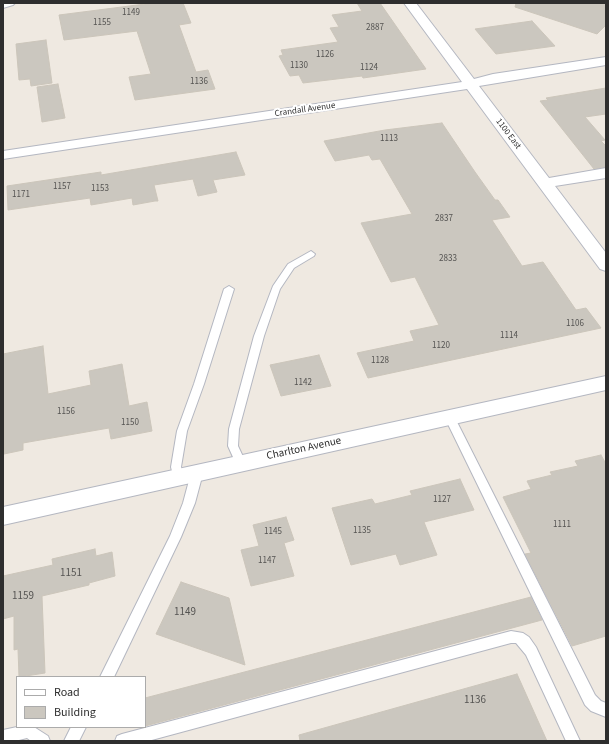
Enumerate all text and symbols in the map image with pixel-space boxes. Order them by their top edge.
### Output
house number: 1149 [122,8,140,18]
house number: 1155 [93,18,111,28]
house number: 2887 [366,23,384,33]
house number: 1126 [316,50,334,60]
house number: 1130 [290,61,308,71]
house number: 1124 [360,63,378,73]
house number: 1136 [190,77,208,87]
street label: Crandall Avenue [274,100,336,120]
street label: 1100 East [493,117,523,151]
house number: 1113 [380,134,398,144]
house number: 1157 [53,182,71,192]
house number: 1153 [91,184,109,194]
house number: 1171 [12,190,30,200]
house number: 2837 [435,214,453,224]
house number: 2833 [439,254,457,264]
house number: 1106 [566,319,584,329]
house number: 1114 [500,331,518,341]
house number: 1120 [432,341,450,351]
house number: 1128 [371,356,389,366]
house number: 1142 [294,378,312,388]
house number: 1156 [57,407,75,417]
house number: 1150 [121,418,139,428]
street label: Charlton Avenue [265,435,343,463]
house number: 1127 [433,495,451,505]
house number: 1111 [553,520,571,530]
house number: 1135 [353,526,371,536]
house number: 1145 [264,527,282,537]
house number: 1147 [258,556,276,566]
house number: 1151 [60,567,82,581]
house number: 1159 [12,590,34,604]
house number: 1149 [174,606,196,620]
legend [16,676,146,728]
text: Road [54,684,80,701]
house number: 1136 [464,694,486,708]
text: Building [54,704,96,721]

